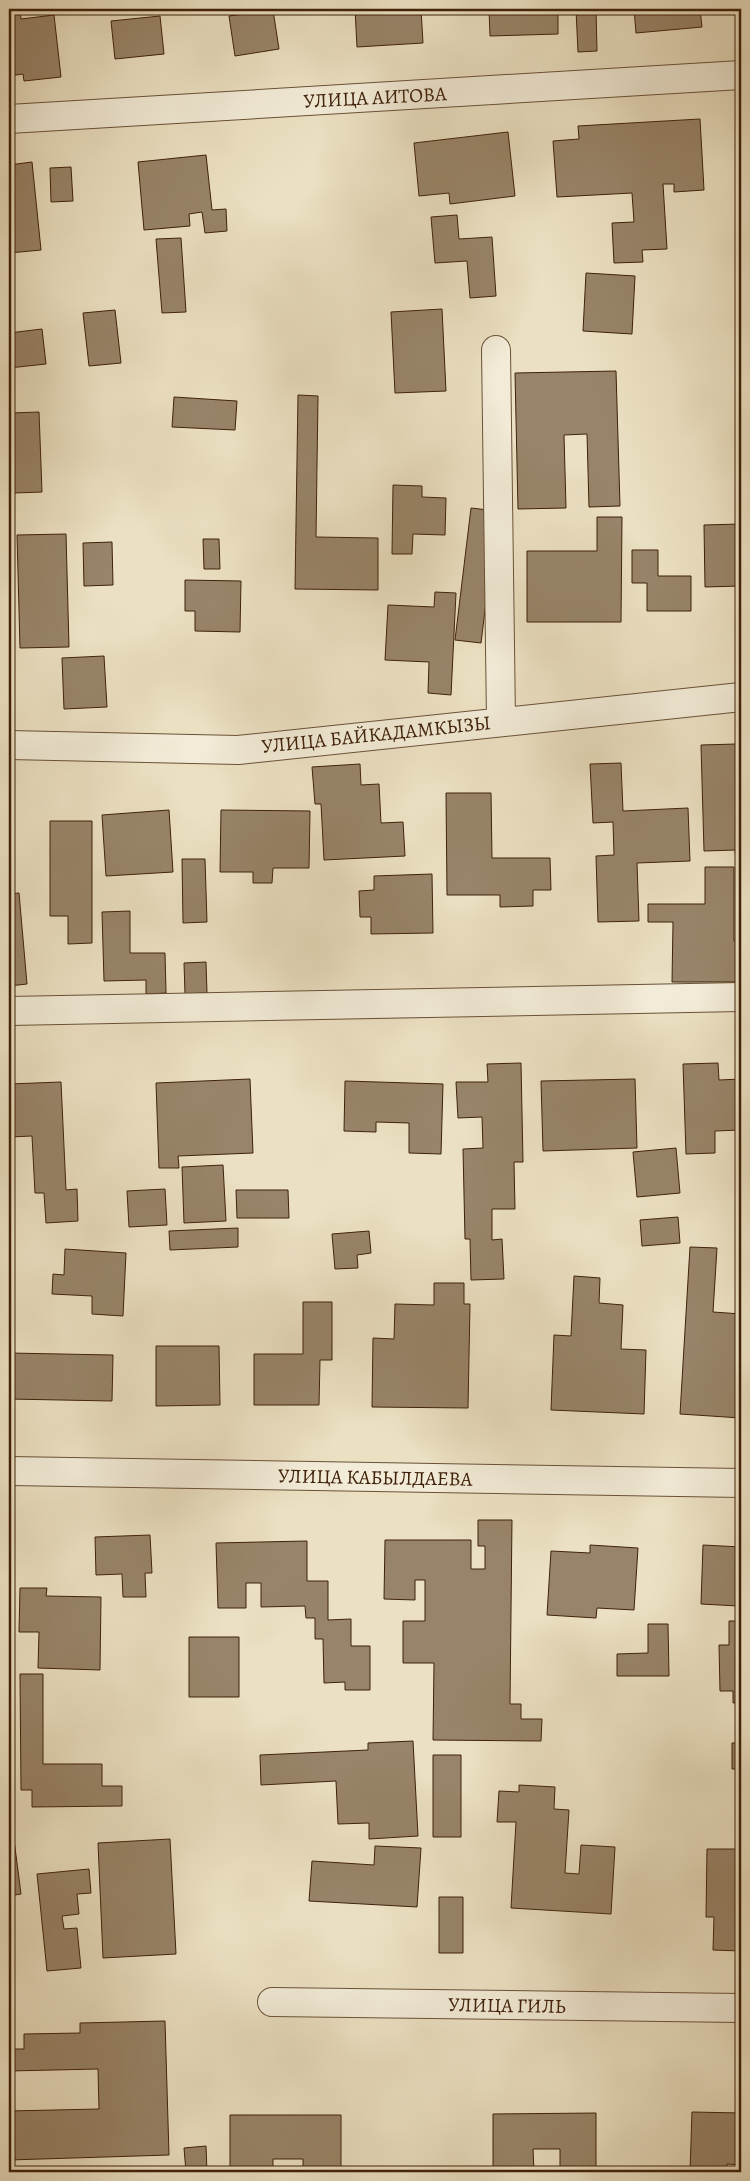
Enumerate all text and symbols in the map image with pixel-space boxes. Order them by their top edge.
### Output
street label: УЛИЦА АИТОВА [303,80,448,115]
street label: УЛИЦА БАЙКАДАМКЫЗЫ [260,709,492,760]
street label: УЛИЦА КАБЫЛДАЕВА [278,1462,473,1493]
street label: УЛИЦА ГИЛЬ [448,1991,566,2020]

